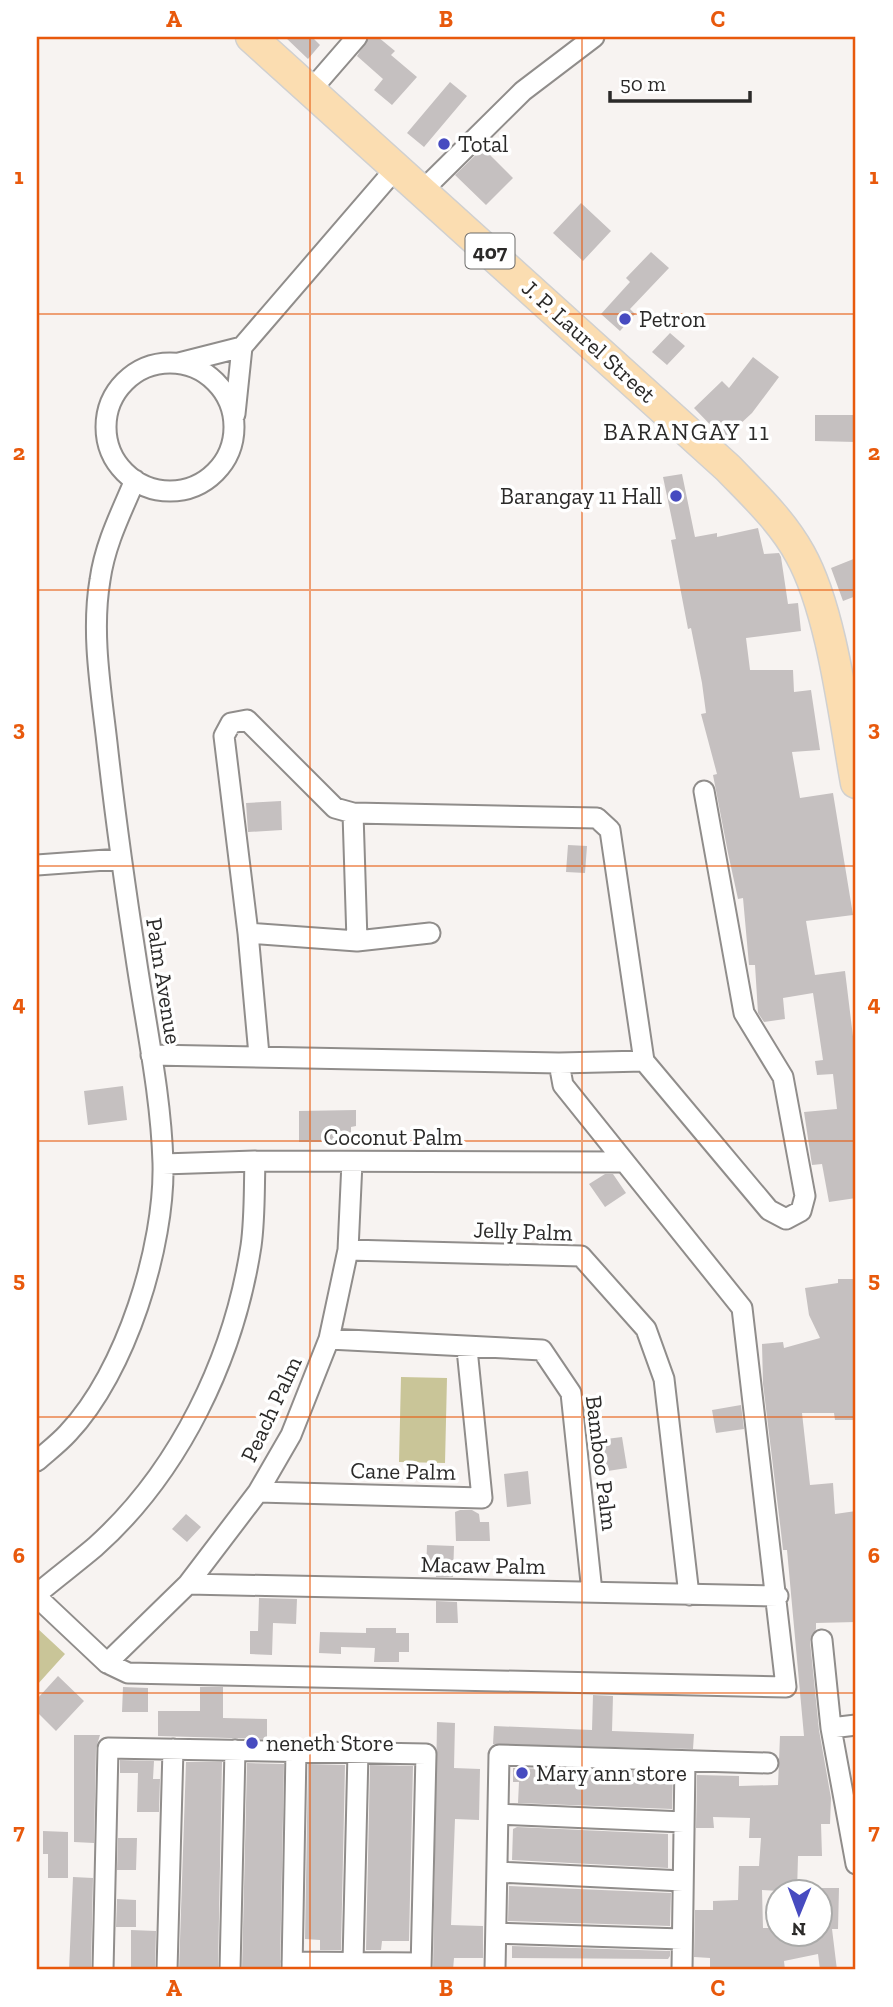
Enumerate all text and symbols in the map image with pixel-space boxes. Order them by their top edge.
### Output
text: A [166,5,182,33]
text: B [439,5,453,33]
text: C [711,5,725,33]
scale bar [610,60,750,104]
text: 50 m [620,71,666,96]
place label: Total [458,130,508,158]
marker: Total [436,136,452,152]
text: 1 [14,162,24,190]
text: 1 [869,162,879,190]
road number: 407 [466,233,514,268]
street label: J. P. Laurel Street [516,274,662,409]
place label: Petron [639,305,706,333]
marker: Petron [617,311,633,327]
district label: BARANGAY 11 [603,417,771,446]
text: 2 [13,438,25,466]
text: 2 [868,438,880,466]
place label: Barangay 11 Hall [500,482,662,510]
marker: Barangay 11 Hall [668,488,684,504]
text: 3 [13,714,25,742]
text: 3 [868,714,880,742]
street label: Palm Avenue [140,916,188,1046]
text: 4 [12,989,26,1017]
text: 4 [867,989,881,1017]
street label: Coconut Palm [323,1123,463,1151]
street label: Jelly Palm [473,1215,573,1247]
text: 5 [13,1265,25,1293]
text: 5 [868,1265,880,1293]
street label: Peach Palm [234,1352,308,1466]
street label: Bamboo Palm [580,1394,624,1532]
street label: Cane Palm [350,1456,456,1486]
text: 6 [13,1541,25,1569]
text: 6 [868,1541,880,1569]
street label: Macaw Palm [420,1550,546,1580]
place label: neneth Store [266,1729,393,1757]
marker: neneth Store [244,1735,260,1751]
place label: Mary ann store [536,1759,687,1787]
marker: Mary ann store [514,1765,530,1781]
text: 7 [13,1817,25,1845]
text: 7 [868,1817,880,1845]
north arrow [764,1878,834,1948]
text: N [791,1918,806,1941]
text: A [166,1974,182,2002]
text: B [439,1974,453,2002]
text: C [711,1974,725,2002]

